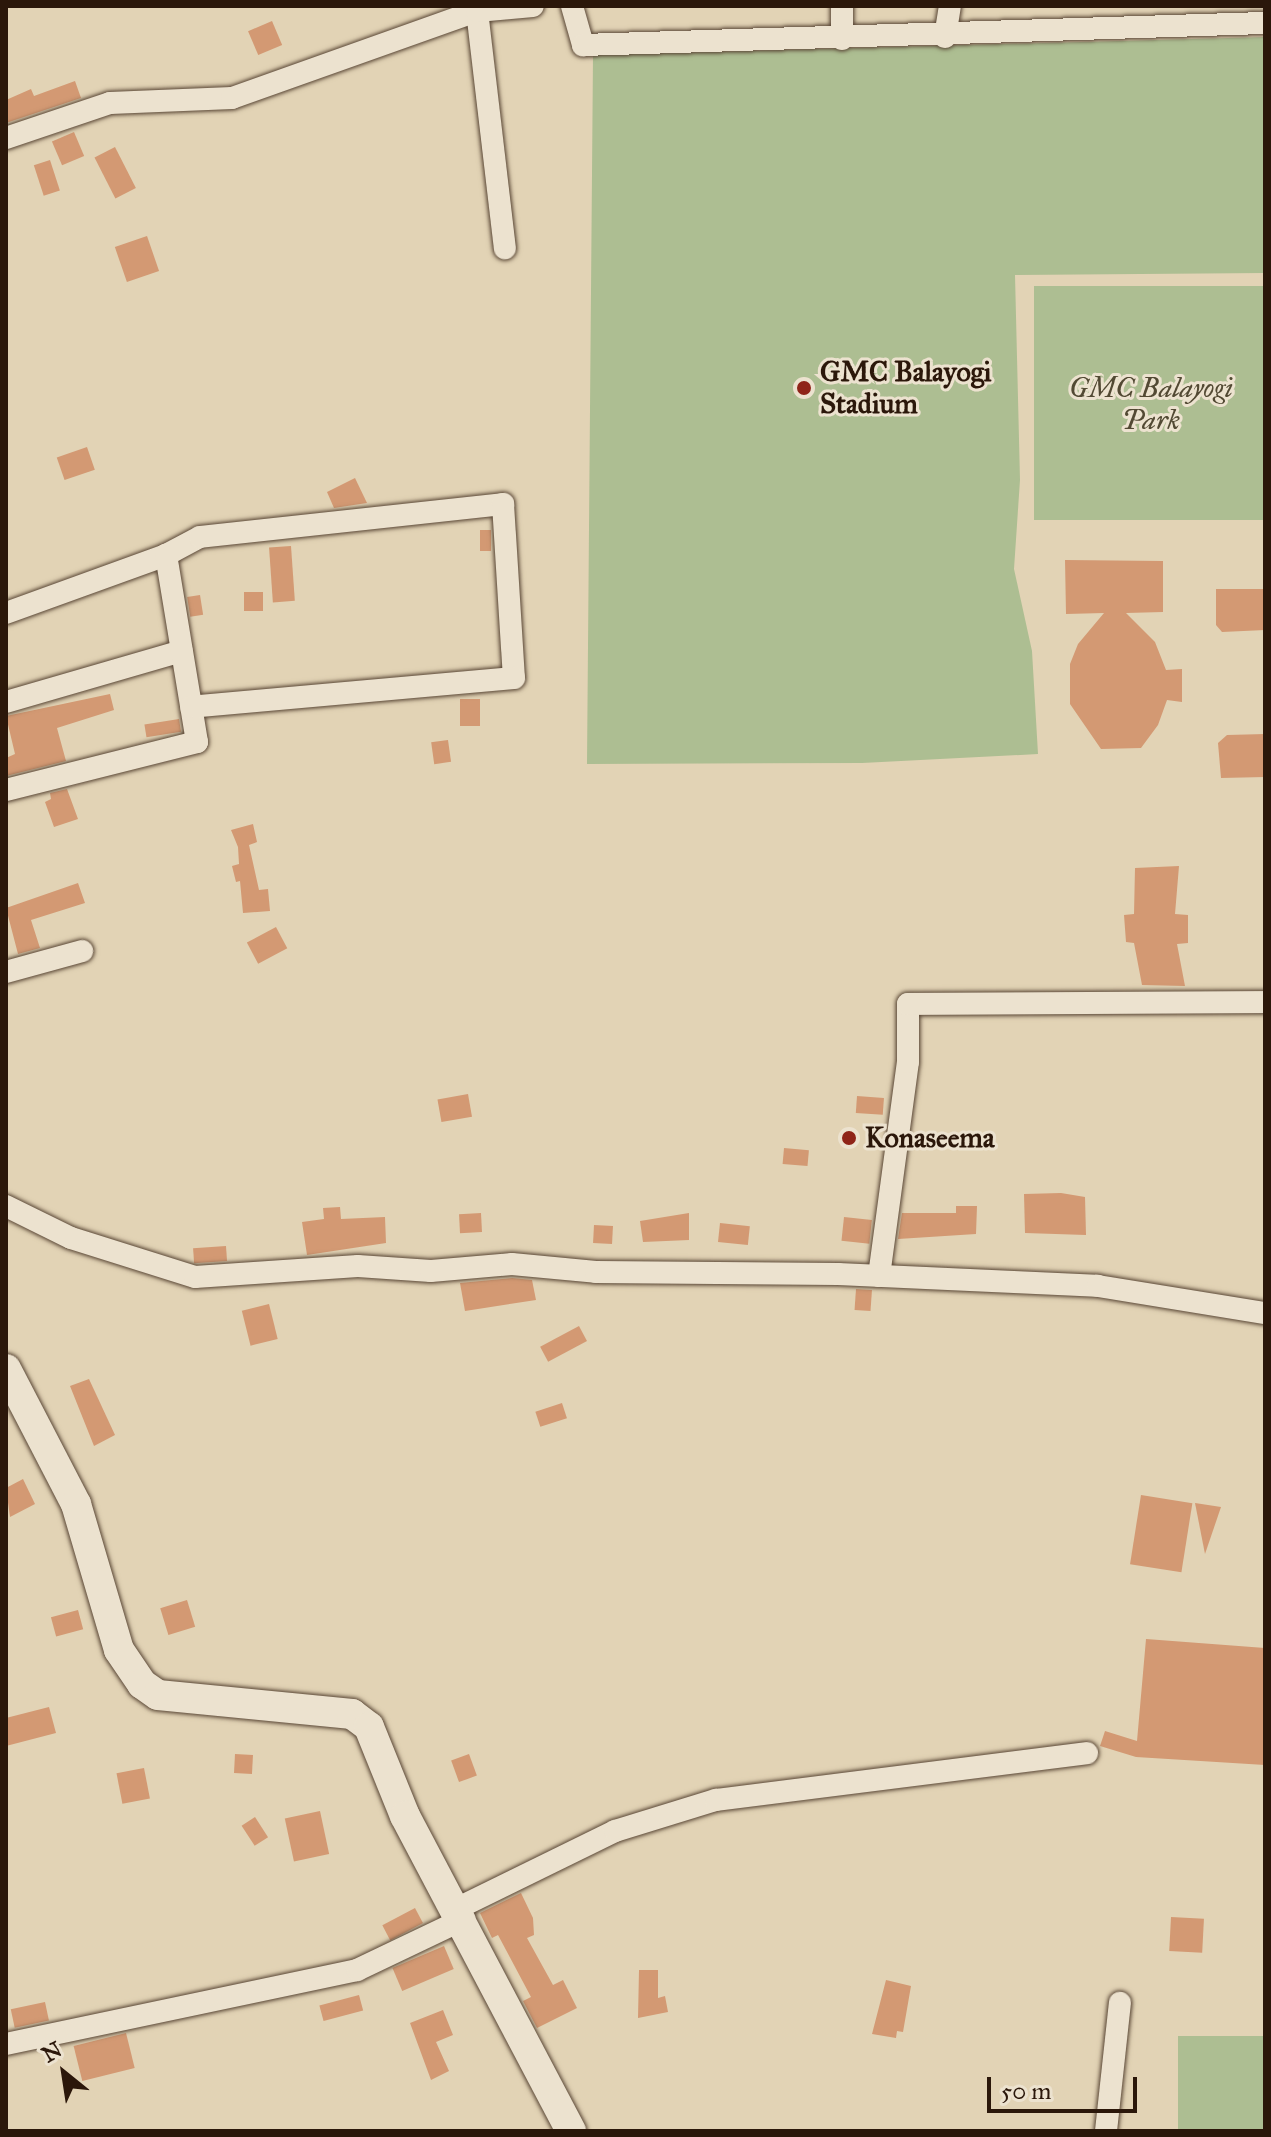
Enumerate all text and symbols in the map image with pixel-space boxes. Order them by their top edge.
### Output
place label: GMC Balayogi Stadium [820,355,991,421]
park label: GMC Balayogi Park [1069,371,1233,437]
marker: GMC Balayogi Stadium [795,379,813,397]
place label: Konaseema [865,1121,995,1155]
marker: Konaseema [840,1129,858,1147]
north arrow [24,2033,104,2113]
text: N [37,2035,67,2068]
scale bar [991,2061,1141,2111]
text: 50 m [1001,2076,1051,2106]

